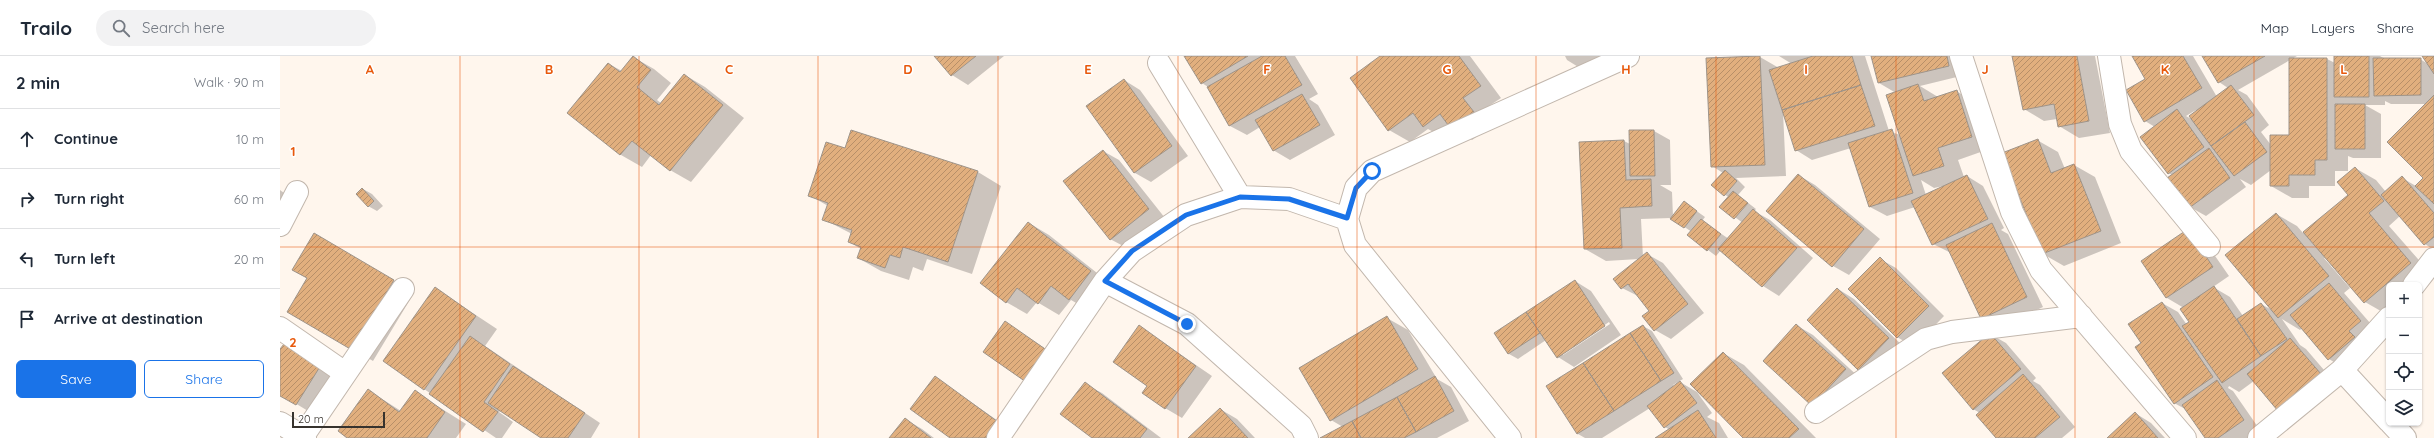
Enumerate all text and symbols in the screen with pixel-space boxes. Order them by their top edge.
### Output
search box [96,10,376,46]
text: Trailo [20,16,72,40]
icon: search [110,17,132,39]
text: Search here [142,18,225,37]
text: Map [2260,19,2289,37]
text: Layers [2311,19,2355,37]
text: Share [2377,19,2414,37]
text: A [366,61,375,77]
text: B [545,61,553,77]
text: C [725,61,733,77]
text: D [903,61,913,77]
text: E [1084,61,1092,77]
text: F [1263,61,1271,77]
text: G [1442,61,1452,77]
text: H [1621,61,1631,77]
text: I [1804,61,1808,77]
text: J [1981,61,1989,77]
text: K [2161,61,2170,77]
text: L [2340,61,2348,77]
text: 2 min [16,72,60,93]
text: Walk · 90 m [194,74,264,90]
icon: ahead [16,128,38,150]
text: Continue [54,129,118,148]
text: 10 m [236,131,264,147]
text: 1 [290,143,296,159]
route start [1363,162,1381,180]
icon: right [16,188,38,210]
text: Turn right [54,189,125,208]
text: 60 m [234,191,264,207]
icon: left [16,248,38,270]
text: Turn left [54,249,116,268]
text: 20 m [234,251,264,267]
map controls [2386,282,2422,426]
button: + [2386,282,2422,318]
icon: arrive [16,308,38,330]
text: Arrive at destination [54,309,203,328]
route end [1178,315,1196,333]
button: − [2386,318,2422,354]
text: 2 [289,334,297,350]
button: locate [2386,354,2422,390]
button: Save [16,360,136,398]
button: Share [144,360,264,398]
button: layers [2386,390,2422,426]
scale bar [292,410,385,429]
text: 20 m [298,412,324,426]

